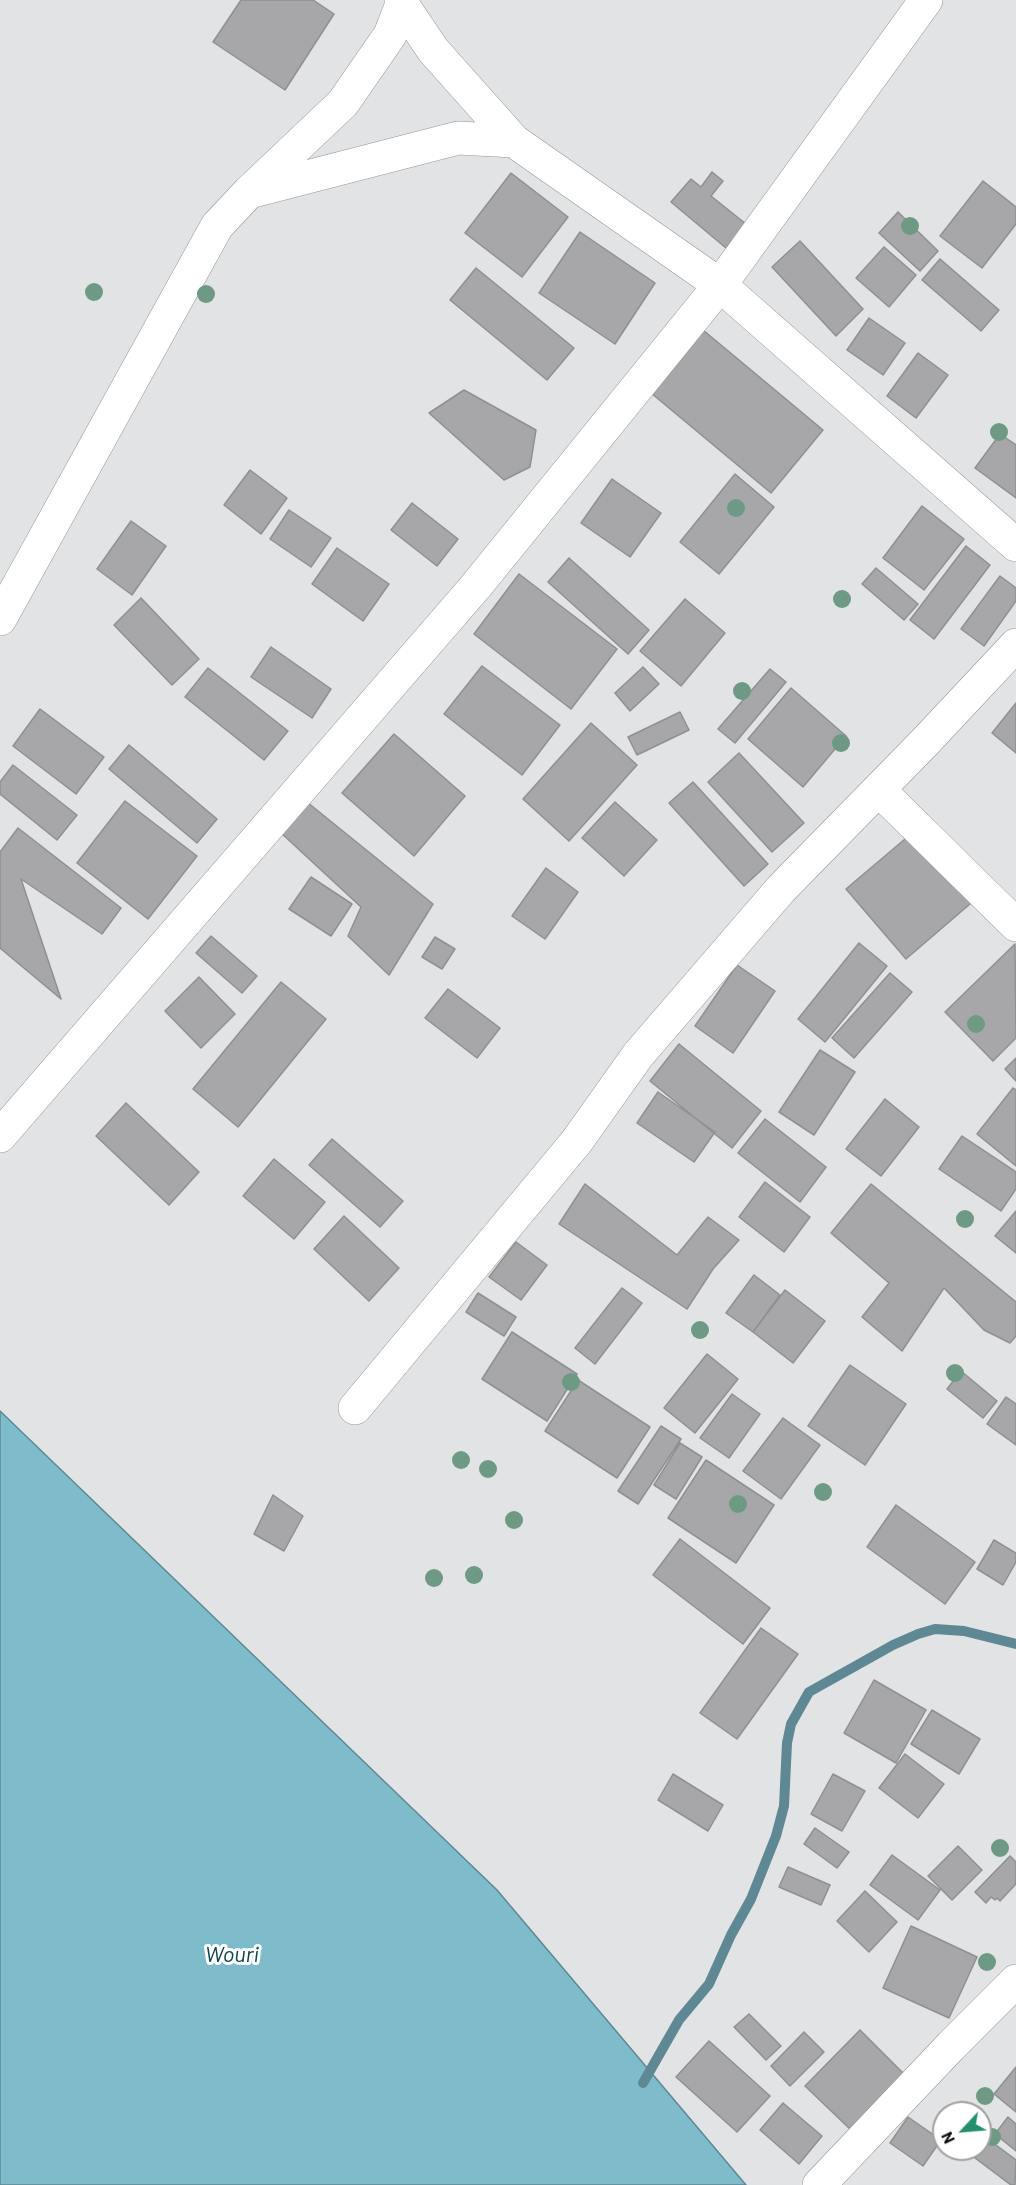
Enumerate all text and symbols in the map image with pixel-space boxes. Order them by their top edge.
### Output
water label: Wouri [205,1942,259,1968]
north arrow [932,2101,992,2161]
text: N [936,2129,958,2147]

